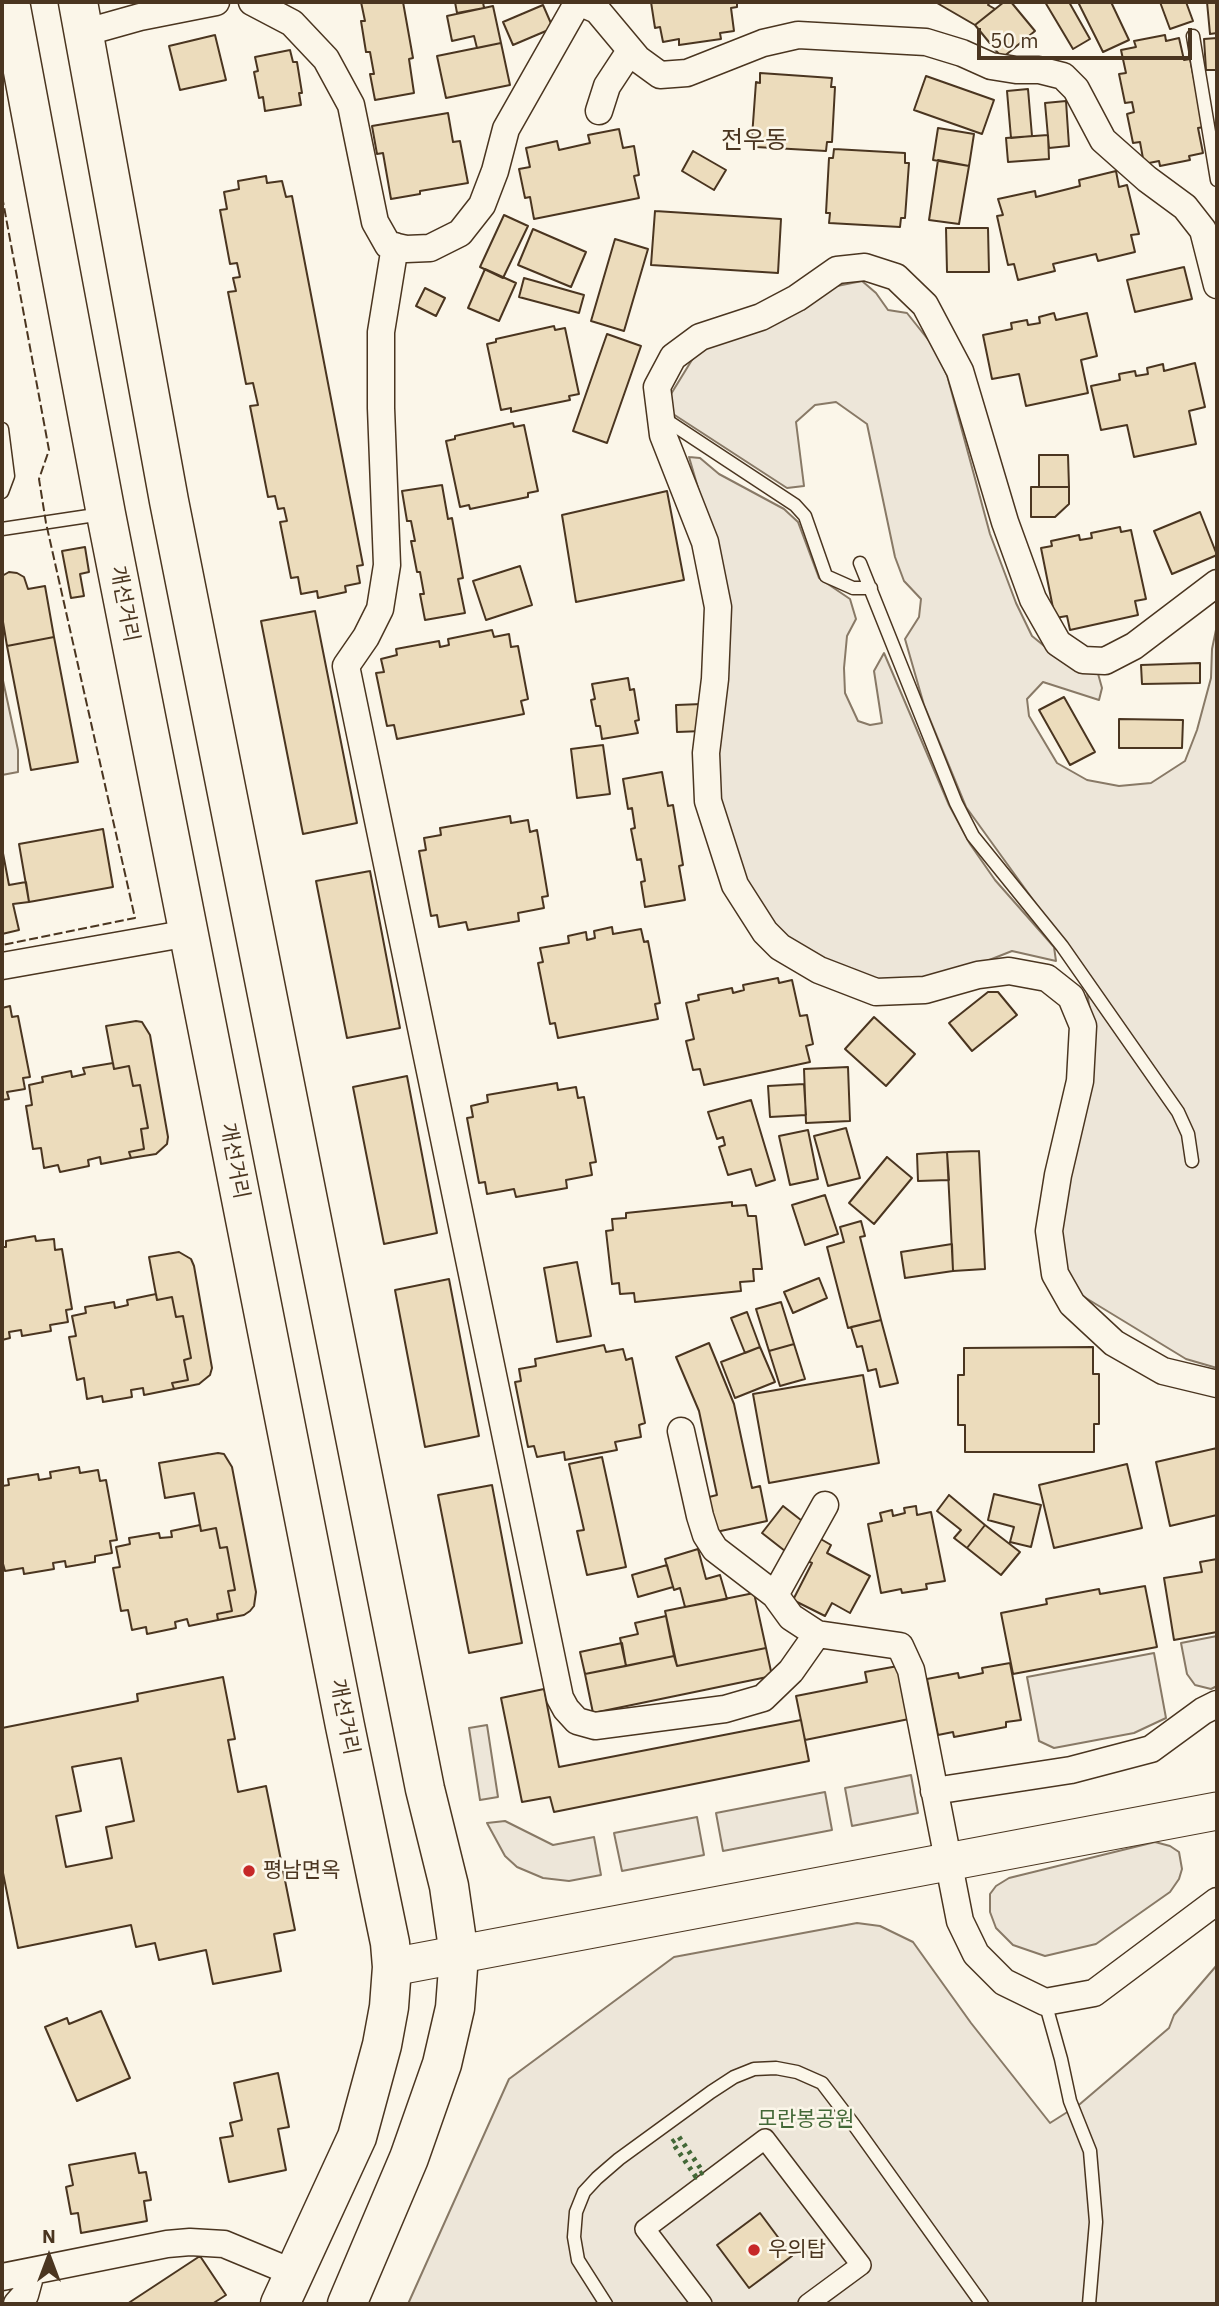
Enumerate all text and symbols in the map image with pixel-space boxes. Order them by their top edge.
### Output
scale bar [981,14,1196,58]
text: 50 m [990,26,1039,54]
district label: 전우동 [721,127,787,155]
street label: 개선거리 [104,564,144,644]
street label: 개선거리 [214,1121,254,1201]
street label: 개선거리 [324,1677,364,1757]
place label: 평남면옥 [263,1858,340,1884]
marker: 평남면옥 [241,1863,257,1879]
park label: 모란봉공원 [758,2107,854,2133]
north arrow [14,2222,84,2292]
text: N [42,2224,56,2248]
place label: 우의탑 [768,2237,826,2263]
marker: 우의탑 [746,2242,762,2258]

